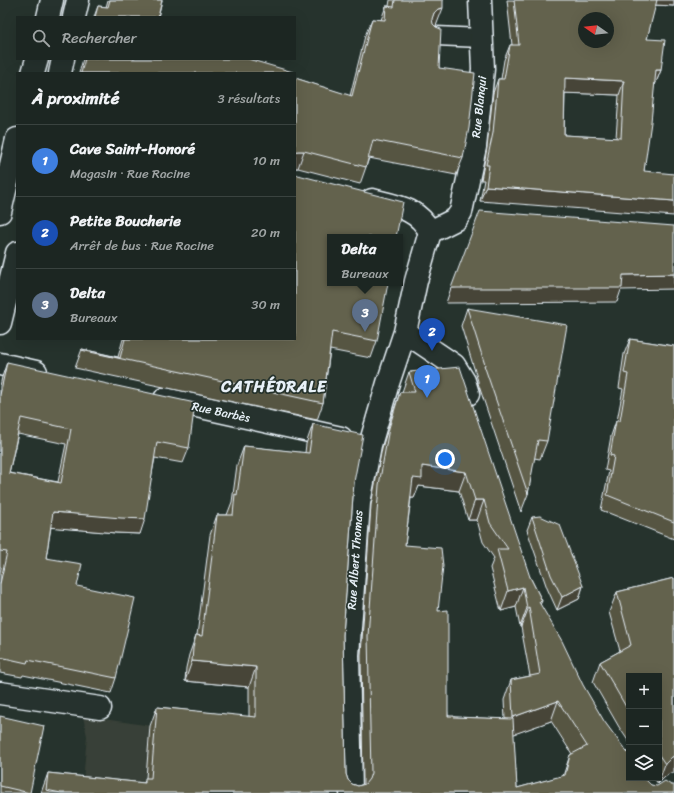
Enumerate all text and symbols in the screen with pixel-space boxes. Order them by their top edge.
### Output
north arrow [578,12,614,48]
search box [16,16,296,60]
text: Rechercher [62,25,137,51]
icon: search [30,27,52,49]
street label: Rue Blanqui [465,74,493,139]
text: À proximité [32,83,119,113]
text: 3 résultats [218,87,280,110]
text: Cave Saint-Honoré [70,136,195,162]
text: 1 [42,149,48,172]
text: 10 m [253,149,280,172]
text: Magasin · Rue Racine [70,162,190,185]
text: Petite Boucherie [70,208,181,234]
text: 2 [41,221,49,244]
text: 20 m [251,221,280,244]
text: Arrêt de bus · Rue Racine [70,234,214,257]
popup [327,234,403,286]
text: Delta [341,236,376,262]
text: Bureaux [341,262,389,285]
text: Delta [70,280,105,306]
text: 3 [41,293,49,316]
text: 30 m [251,293,280,316]
pin: 3 [352,299,378,332]
text: Bureaux [70,306,117,329]
pin: 2 [419,318,445,351]
pin: 1 [414,365,440,398]
district label: CATHÉDRALE [220,372,327,401]
street label: Rue Barbès [190,395,252,429]
your location [435,449,455,469]
street label: Rue Albert Thomas [341,509,369,610]
map controls [626,673,662,781]
button: + [626,673,662,709]
button: − [626,709,662,745]
button: layers [626,745,662,781]

